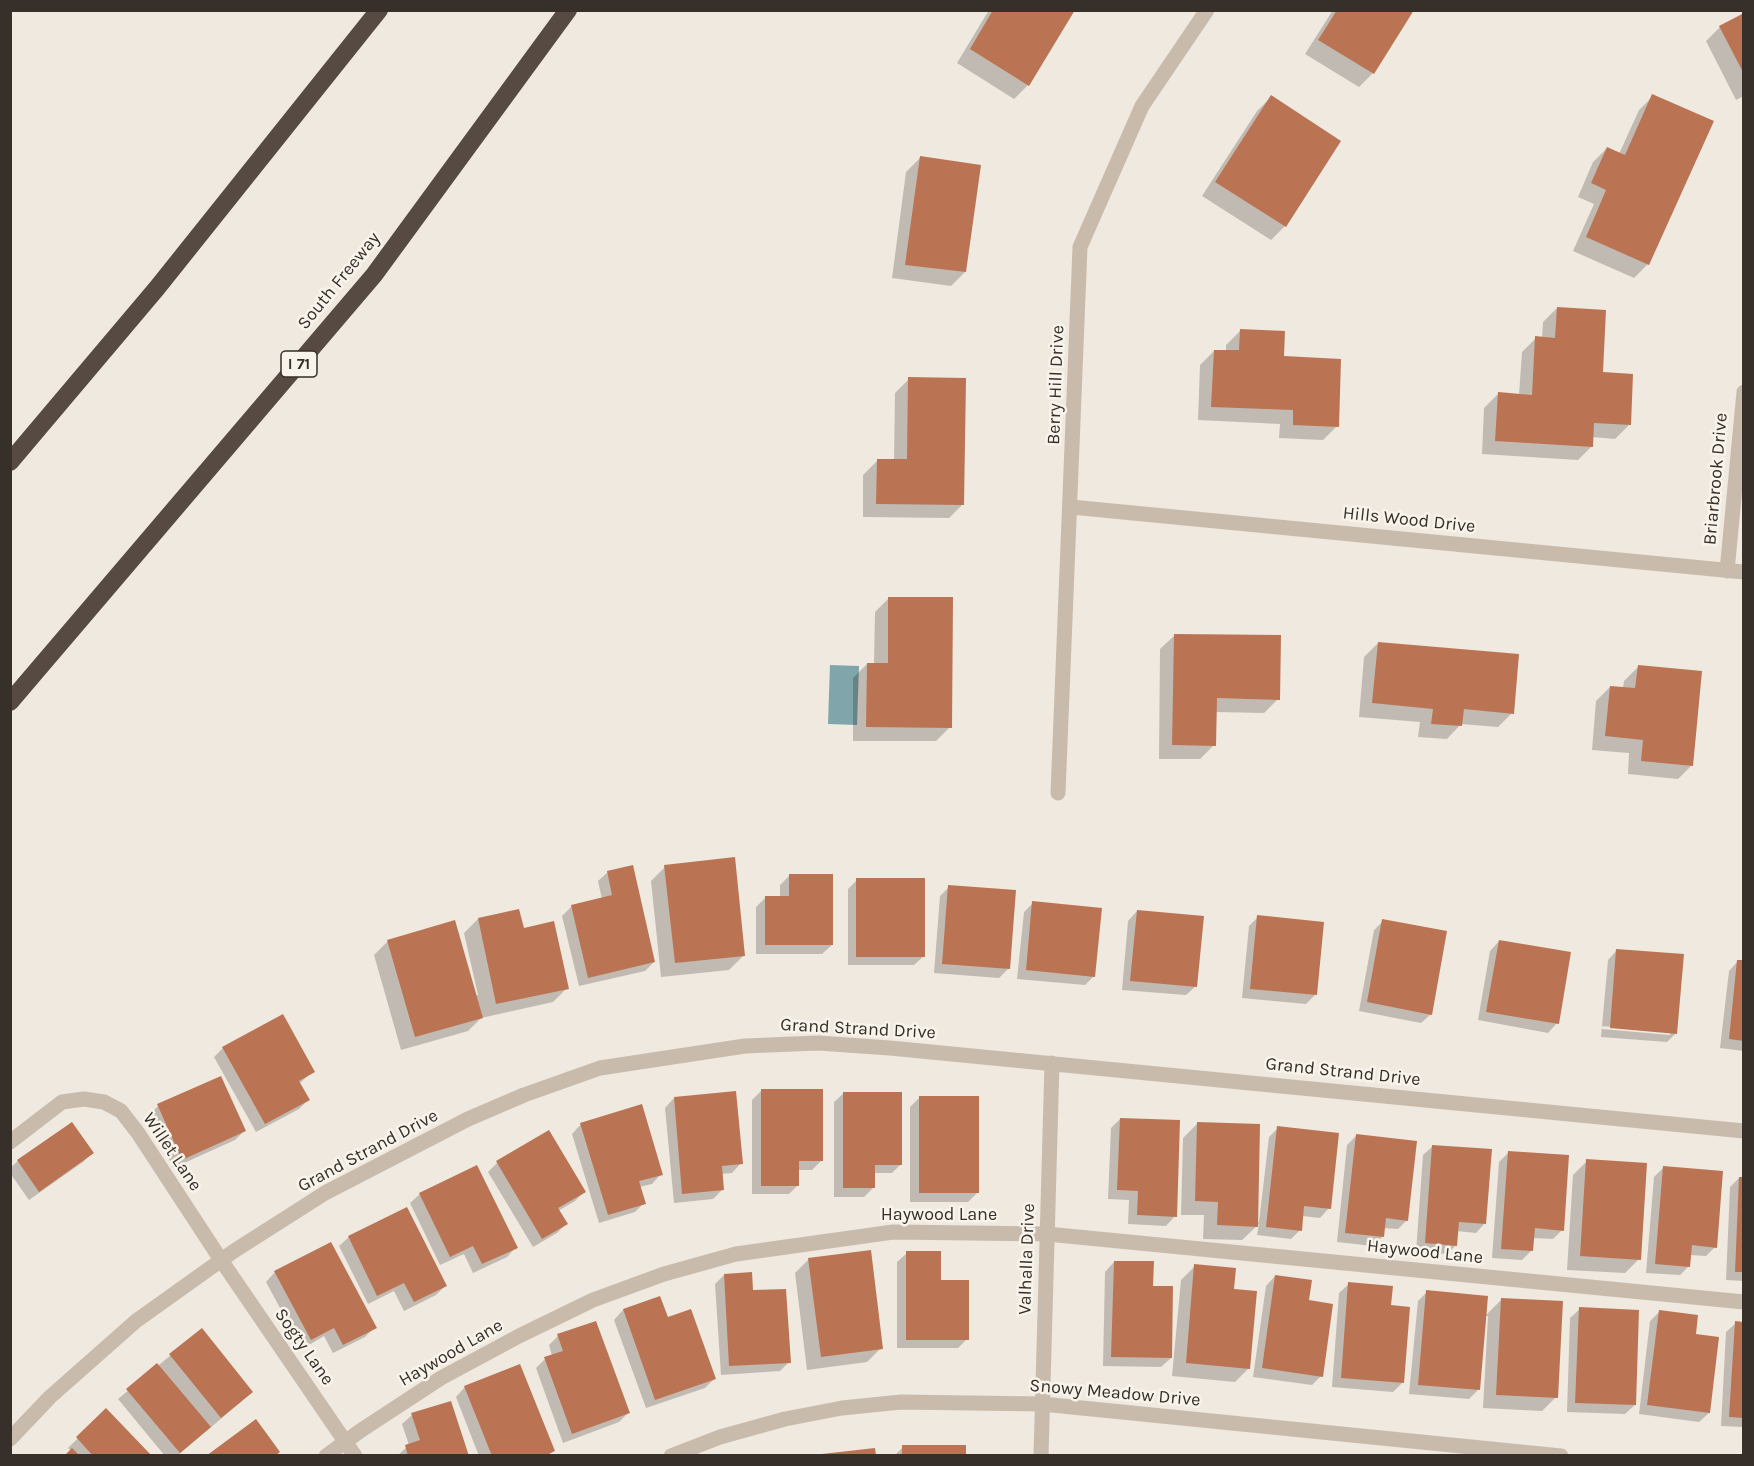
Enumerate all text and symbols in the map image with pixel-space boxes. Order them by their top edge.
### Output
street label: South Freeway [293,228,385,334]
street label: Berry Hill Drive [1043,325,1069,445]
road number: I 71 [281,351,317,377]
street label: Briarbrook Drive [1699,412,1733,546]
street label: Hills Wood Drive [1342,502,1476,538]
street label: Grand Strand Drive [780,1014,936,1044]
street label: Grand Strand Drive [1264,1053,1422,1091]
street label: Grand Strand Drive [294,1105,442,1197]
street label: Willet Lane [138,1109,206,1195]
street label: Valhalla Drive [1014,1203,1040,1315]
street label: Haywood Lane [881,1204,997,1226]
street label: Haywood Lane [1366,1235,1484,1269]
street label: Sogty Lane [270,1304,338,1390]
street label: Haywood Lane [395,1315,507,1391]
street label: Snowy Meadow Drive [1029,1375,1201,1411]

